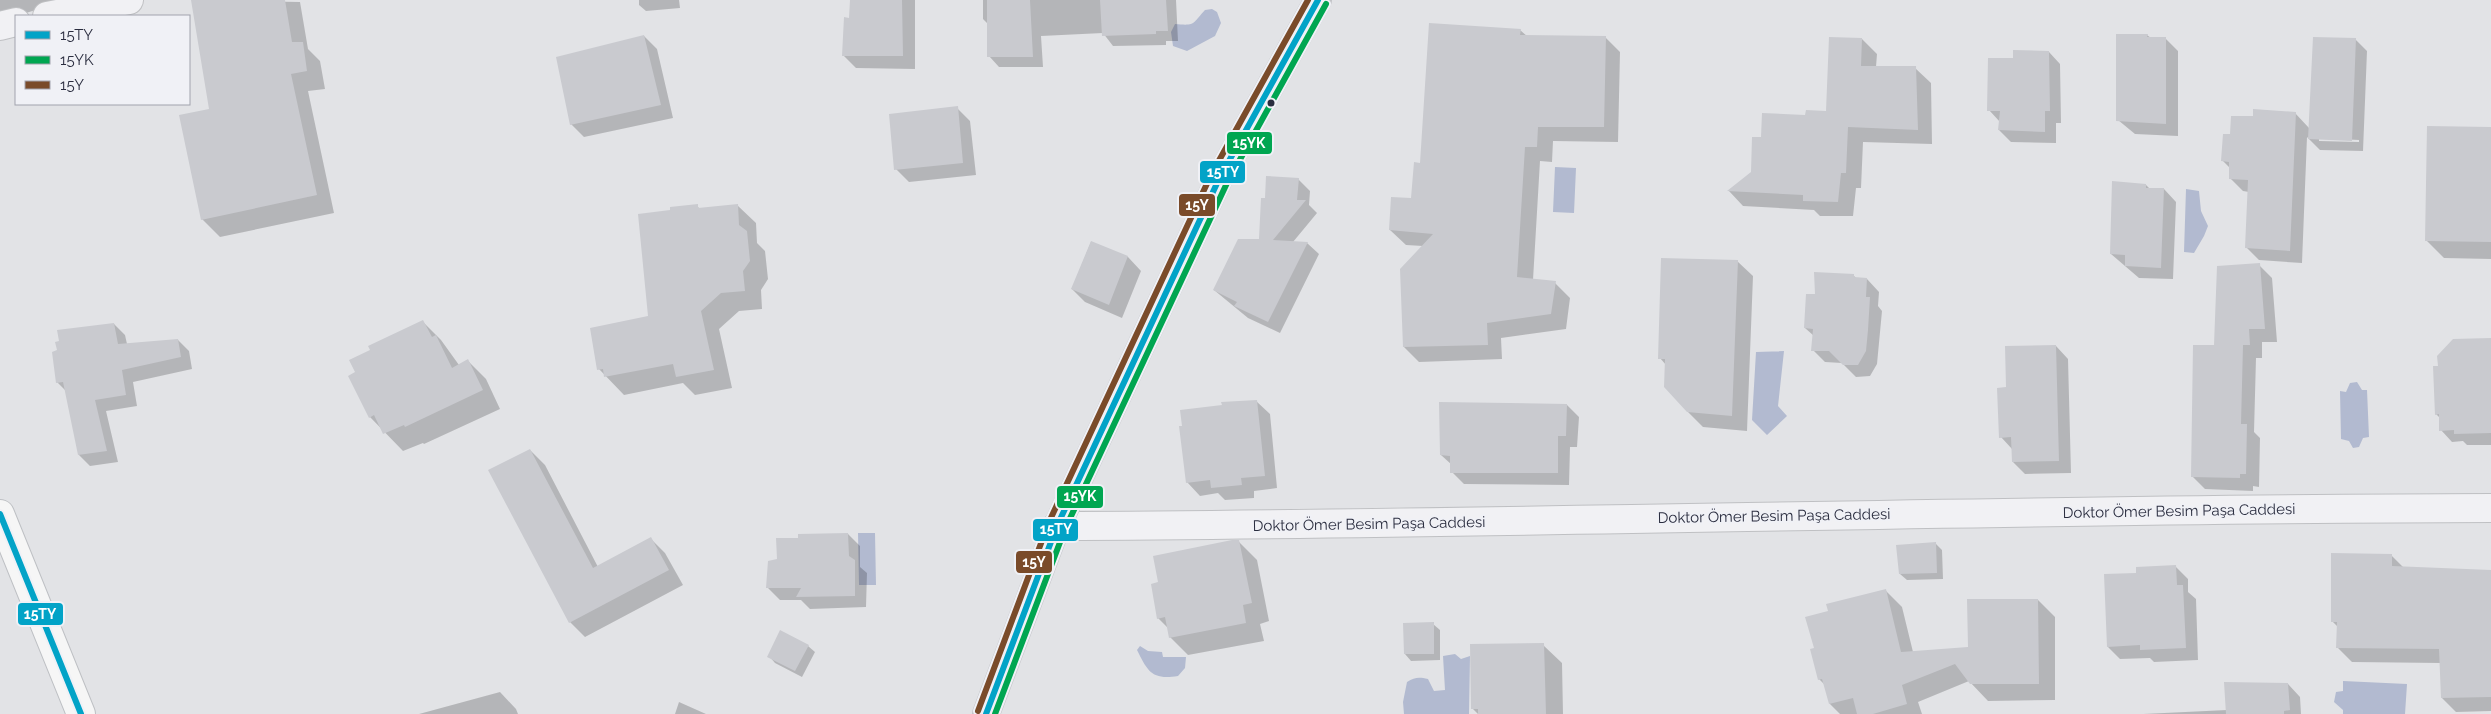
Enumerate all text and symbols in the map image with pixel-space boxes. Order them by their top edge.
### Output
legend [15,15,190,105]
text: 15TY [60,26,93,44]
text: 15YK [60,51,94,69]
text: 15Y [60,76,84,94]
unlabelled marker [1266,98,1276,108]
line badge: 15YK [1226,131,1273,155]
text: 15YK [1233,135,1266,151]
line badge: 15TY [1199,160,1246,184]
text: 15TY [1207,164,1240,180]
line badge: 15Y [1178,193,1216,217]
text: 15Y [1185,197,1210,213]
line badge: 15YK [1056,485,1104,509]
text: 15YK [1064,488,1097,504]
street label: Doktor Ömer Besim Paşa Caddesi [2062,499,2296,522]
street label: Doktor Ömer Besim Paşa Caddesi [1657,504,1891,527]
street label: Doktor Ömer Besim Paşa Caddesi [1252,512,1486,535]
line badge: 15TY [1032,518,1079,542]
text: 15TY [1040,521,1073,537]
line badge: 15Y [1015,550,1053,574]
text: 15Y [1022,554,1047,570]
line badge: 15TY [17,602,64,626]
text: 15TY [24,606,57,622]

